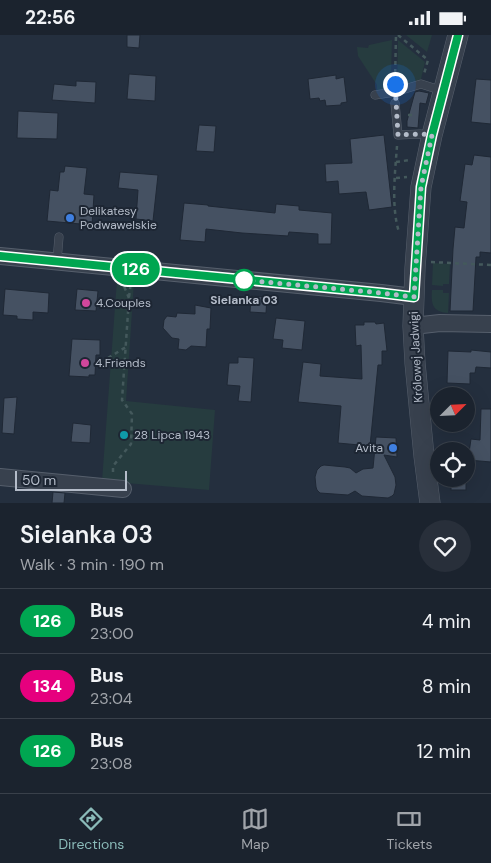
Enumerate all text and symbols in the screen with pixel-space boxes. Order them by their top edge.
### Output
text: 22:56 [25,5,76,30]
your location [383,72,408,97]
place label: Delikatesy Podwawelskie [80,203,157,233]
marker: Delikatesy Podwawelskie [64,212,76,224]
line badge: 126 [107,253,165,285]
text: 126 [122,257,150,281]
marker: Sielanka 03 [233,269,255,291]
place label: Sielanka 03 [210,292,278,308]
place label: 4.Couples [96,295,151,311]
marker: 4.Couples [80,297,92,309]
street label: Królowej Jadwigi [406,311,426,403]
place label: 4.Friends [95,355,146,371]
marker: 4.Friends [79,357,91,369]
north arrow [430,387,475,433]
map controls [430,387,475,487]
place label: 28 Lipca 1943 [134,427,210,443]
marker: 28 Lipca 1943 [118,429,130,441]
place label: Avita [355,440,383,456]
marker: Avita [387,442,399,454]
button: locate [430,442,475,487]
scale bar [15,468,128,491]
text: 50 m [22,471,56,489]
text: Sielanka 03 [20,519,153,550]
button: heart [419,520,471,572]
text: Walk · 3 min · 190 m [20,554,164,575]
text: Bus [90,598,124,623]
text: 126 [33,609,62,633]
text: 4 min [422,609,471,634]
text: 23:00 [90,623,134,644]
text: Bus [90,663,124,688]
text: 134 [33,674,62,698]
text: 8 min [422,674,471,699]
text: 23:04 [90,688,133,709]
text: Bus [90,728,124,753]
text: 126 [33,739,62,763]
text: 12 min [417,739,471,764]
text: 23:08 [90,753,133,774]
tab: Directions [58,805,124,853]
tab: Map [241,805,270,853]
tab: Tickets [386,805,432,853]

